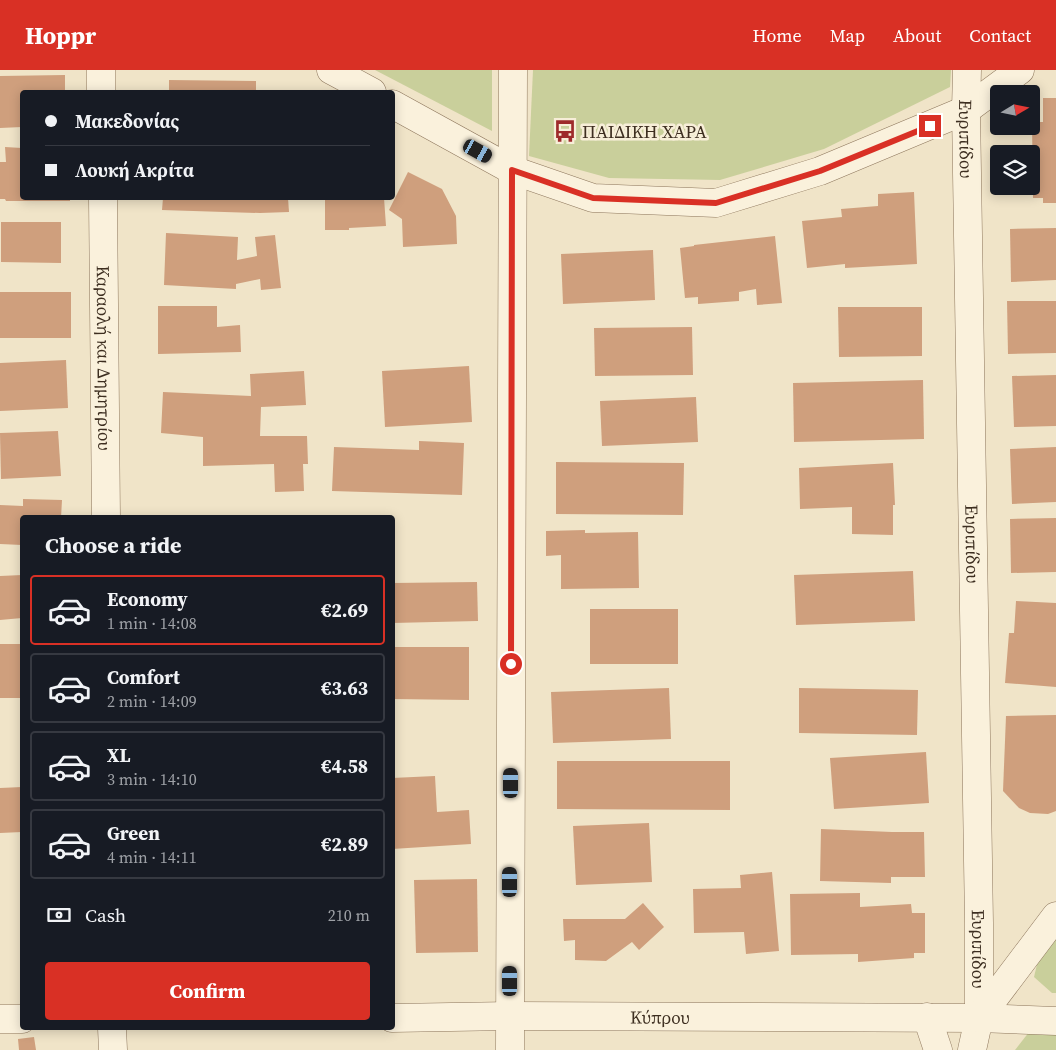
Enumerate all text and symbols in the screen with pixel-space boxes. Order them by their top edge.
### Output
text: Hoppr [25,19,96,52]
text: Home [753,23,802,48]
text: Map [830,23,865,48]
text: About [893,23,941,48]
text: Contact [969,23,1031,48]
north arrow [990,85,1040,135]
map controls [990,85,1040,195]
street label: Ευριπίδου [953,99,980,179]
text: Μακεδονίας [75,108,179,134]
route end [919,115,941,137]
bus stop icon: ΠΑΙΔΙΚΗ ΧΑΡΑ [552,118,578,144]
place label: ΠΑΙΔΙΚΗ ΧΑΡΑ [582,119,707,144]
car [461,137,494,165]
button: layers [990,145,1040,195]
text: Λουκή Ακρίτα [75,157,194,183]
street label: Καραολή και Δημητρίου [91,265,118,451]
street label: Ευριπίδου [960,504,986,584]
text: Choose a ride [45,530,182,560]
text: Economy [107,586,188,612]
icon: car [47,588,92,633]
text: €2.69 [321,597,368,623]
text: 1 min · 14:08 [107,612,197,634]
route start [500,653,522,675]
text: Comfort [107,664,180,690]
icon: car [47,666,92,711]
text: €3.63 [321,675,368,701]
text: 2 min · 14:09 [107,690,197,712]
text: XL [107,742,130,768]
icon: car [47,744,92,789]
text: €4.58 [321,753,368,779]
text: 3 min · 14:10 [107,768,197,790]
car [503,768,518,798]
text: Green [107,820,160,846]
icon: car [47,822,92,867]
text: €2.89 [321,831,368,857]
text: 4 min · 14:11 [107,846,197,868]
car [502,867,517,897]
icon: cash [45,901,73,929]
text: Cash [85,902,126,928]
text: 210 m [328,904,370,926]
street label: Ευριπίδου [966,909,992,988]
button: Confirm [45,962,370,1020]
car [502,966,517,996]
street label: Κύπρου [630,1004,690,1029]

